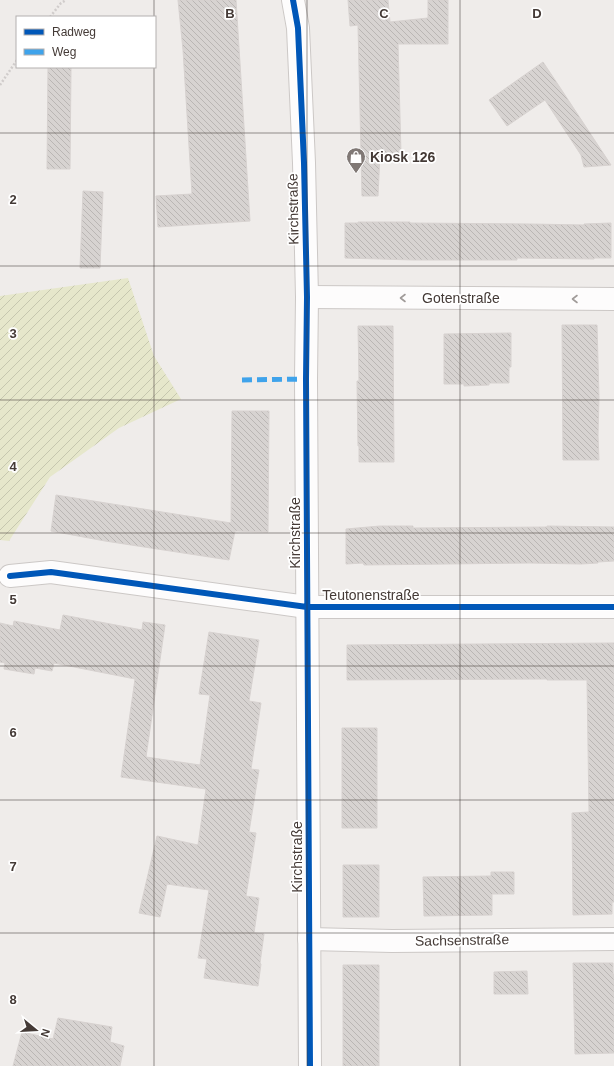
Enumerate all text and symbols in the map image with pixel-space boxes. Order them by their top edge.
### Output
text: B [225,6,235,21]
text: C [379,6,389,21]
text: D [532,6,542,21]
legend [16,16,156,68]
text: Radweg [52,25,96,39]
text: Weg [52,45,76,59]
shop icon: Kiosk 126 [345,146,367,174]
place label: Kiosk 126 [370,149,436,165]
street label: Kirchstraße [284,173,302,245]
text: 2 [9,192,17,207]
street label: Gotenstraße [422,290,500,306]
one-way arrow [400,294,406,302]
one-way arrow [572,295,578,303]
text: 3 [9,326,17,341]
text: 4 [9,459,17,474]
street label: Kirchstraße [287,497,303,569]
street label: Teutonenstraße [322,587,420,603]
text: 5 [9,592,17,607]
text: 6 [9,725,17,740]
street label: Kirchstraße [289,821,305,893]
text: 7 [9,859,17,874]
street label: Sachsenstraße [415,931,509,949]
text: 8 [9,992,17,1007]
north arrow [16,1010,56,1050]
text: N [39,1027,52,1039]

